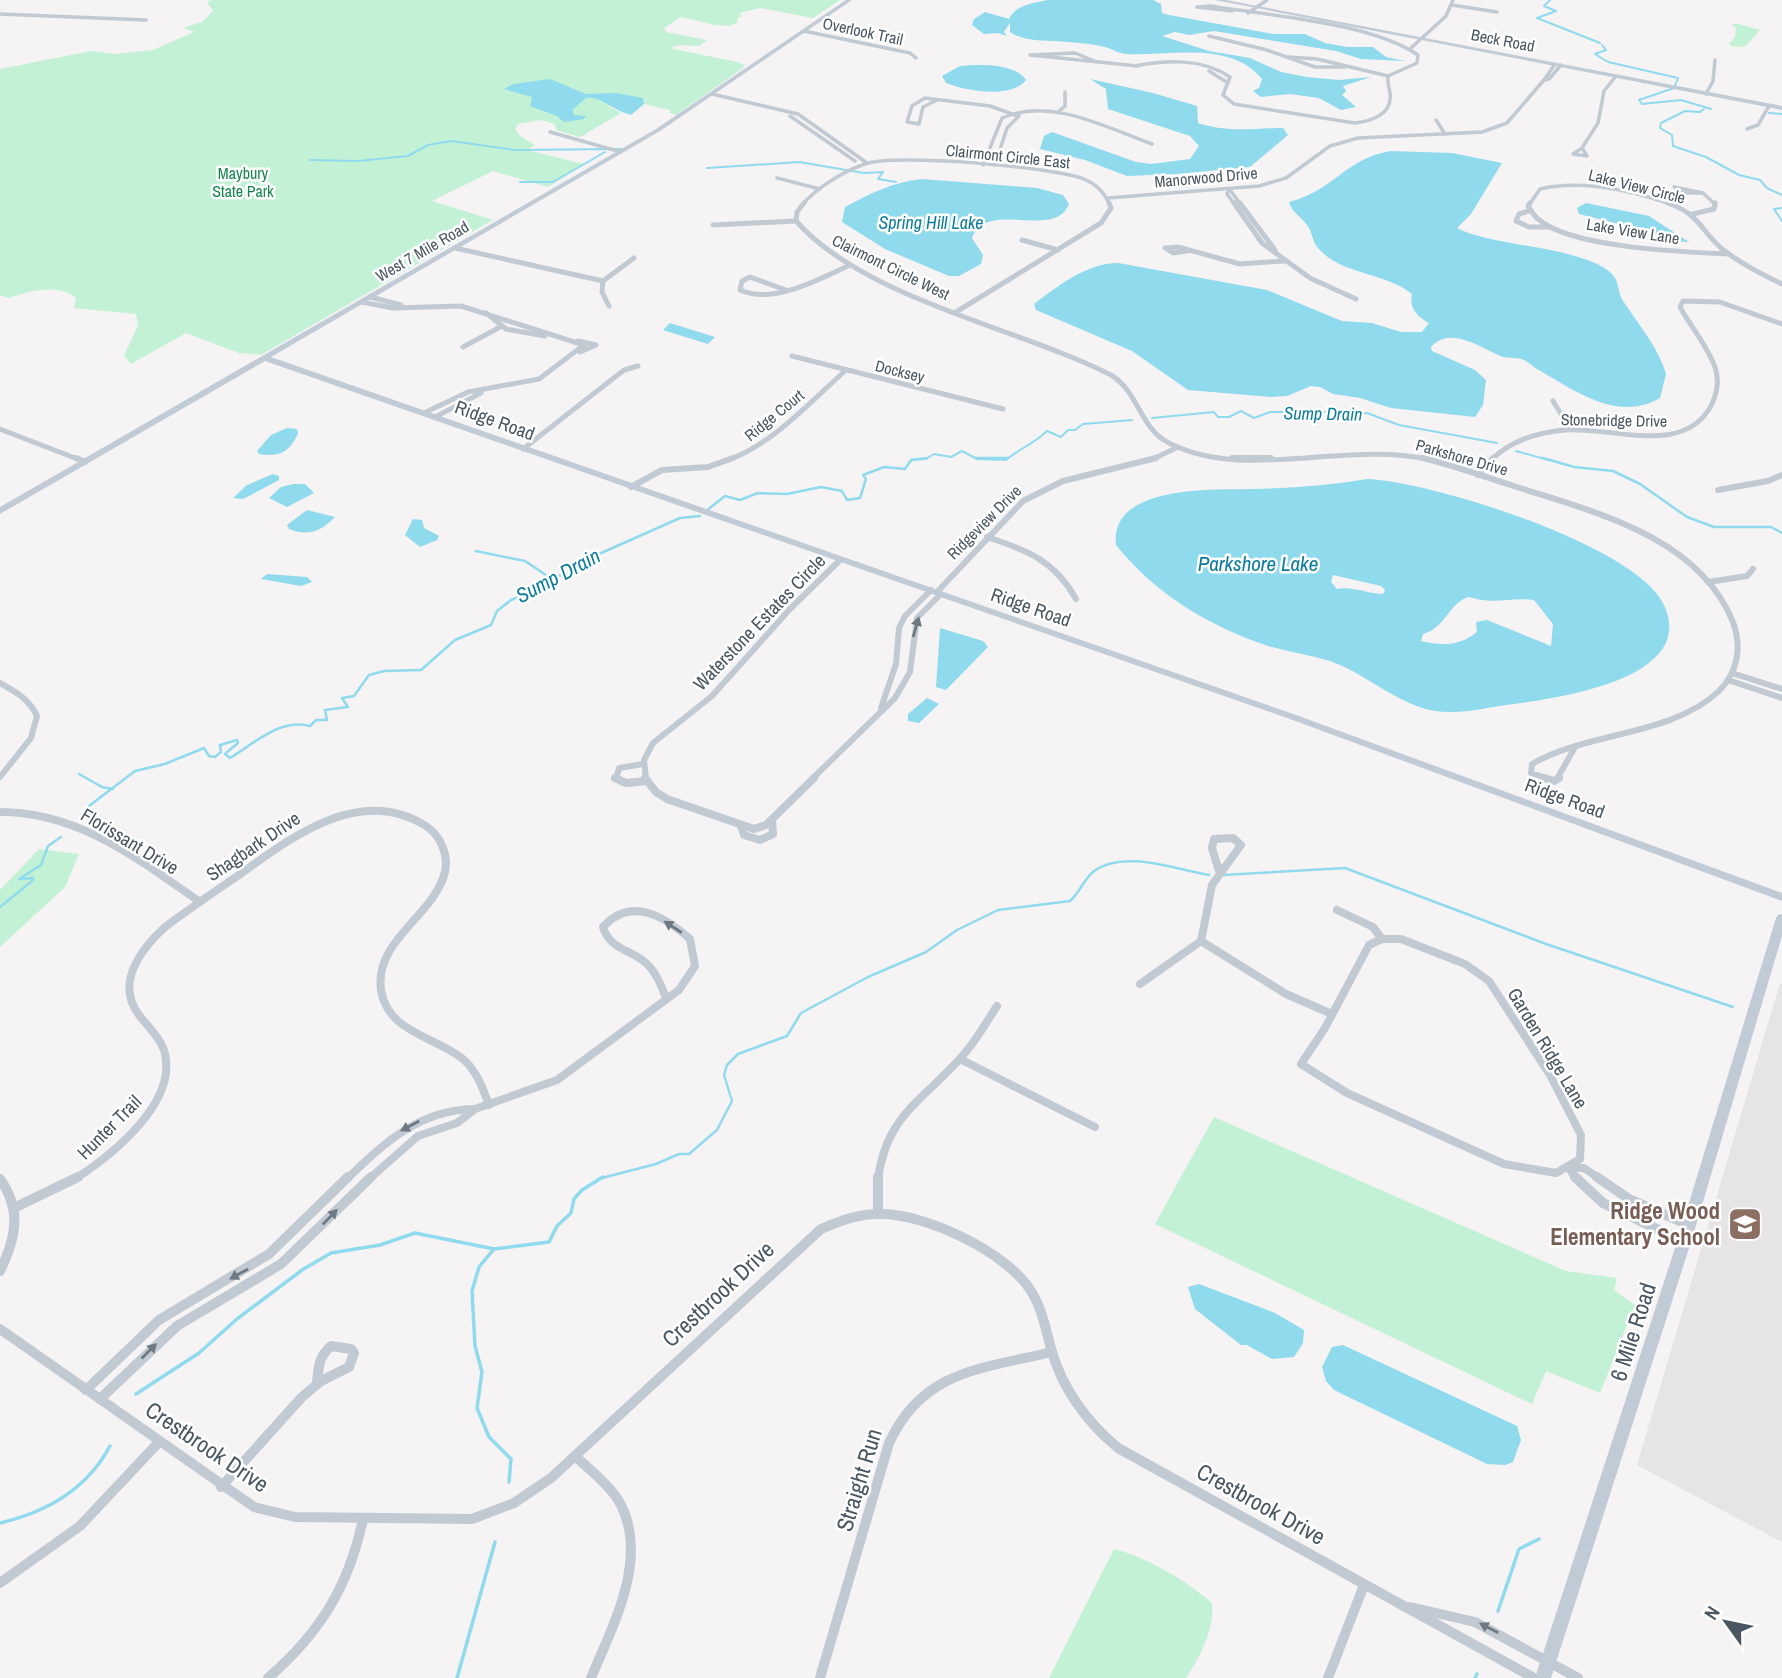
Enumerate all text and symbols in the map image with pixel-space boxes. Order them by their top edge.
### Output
street label: Overlook Trail [821,12,905,50]
street label: Beck Road [1469,23,1537,57]
street label: Clairmont Circle East [945,139,1071,173]
park label: Maybury State Park [212,162,274,202]
street label: Manorwood Drive [1153,162,1259,192]
street label: Lake View Circle [1586,163,1688,209]
water label: Spring Hill Lake [878,210,984,235]
street label: Lake View Lane [1585,213,1681,249]
street label: West 7 Mile Road [371,215,473,287]
street label: Clairmont Circle West [829,229,954,305]
street label: Docksey [873,354,927,388]
street label: Ridge Court [740,384,809,446]
street label: Ridge Road [451,394,539,446]
water label: Sump Drain [1283,400,1363,427]
street label: Stonebridge Drive [1561,408,1667,432]
street label: Parkshore Drive [1413,433,1511,481]
street label: Ridgeview Drive [942,480,1026,564]
water label: Sump Drain [510,541,605,610]
street label: Waterstone Estates Circle [687,548,831,696]
water label: Parkshore Lake [1198,549,1318,578]
street label: Ridge Road [987,581,1075,633]
one-way arrow [911,617,921,638]
street label: Ridge Road [1521,772,1609,824]
street label: Florissant Drive [76,802,184,880]
street label: Shagbark Drive [201,805,305,887]
one-way arrow [664,920,683,933]
street label: Garden Ridge Lane [1502,983,1594,1113]
street label: Hunter Trail [71,1089,147,1165]
one-way arrow [400,1120,420,1131]
place label: Ridge Wood Elementary School [1550,1195,1720,1252]
school or university icon: Ridge Wood Elementary School [1726,1205,1764,1243]
one-way arrow [322,1209,338,1226]
street label: Crestbrook Drive [655,1234,780,1354]
one-way arrow [229,1268,249,1280]
street label: 6 Mile Road [1602,1279,1663,1385]
one-way arrow [140,1343,157,1360]
street label: Crestbrook Drive [140,1394,275,1499]
street label: Straight Run [828,1425,889,1535]
street label: Crestbrook Drive [1191,1455,1331,1552]
north arrow [1691,1587,1761,1657]
text: N [1698,1601,1726,1625]
one-way arrow [1479,1623,1499,1634]

